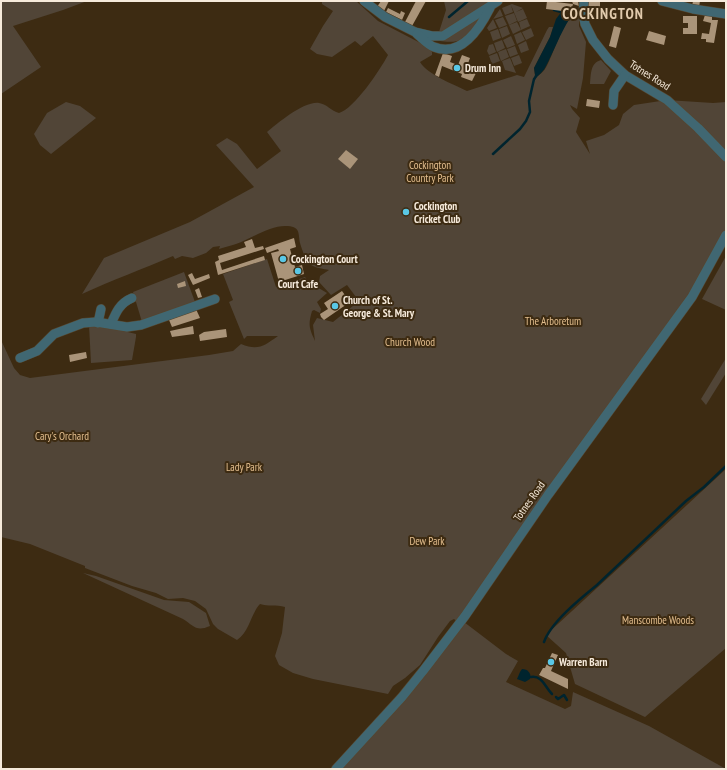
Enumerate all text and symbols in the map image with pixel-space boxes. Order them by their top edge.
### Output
district label: COCKINGTON [562,4,644,23]
street label: Totnes Road [627,57,673,93]
place label: Drum Inn [465,61,501,75]
marker: Drum Inn [452,63,462,73]
park label: Cockington Country Park [406,158,455,185]
place label: Cockington Cricket Club [414,199,461,226]
marker: Cockington Cricket Club [401,207,411,217]
place label: Cockington Court [291,252,358,266]
marker: Cockington Court [278,254,288,264]
marker: Court Cafe [293,266,303,276]
place label: Court Cafe [278,277,319,291]
place label: Church of St. George & St. Mary [343,293,415,320]
marker: Church of St. George & St. Mary [330,301,340,311]
park label: The Arboretum [525,314,581,328]
park label: Church Wood [385,335,435,349]
park label: Cary's Orchard [35,429,89,443]
park label: Lady Park [226,460,263,474]
street label: Totnes Road [510,478,548,524]
park label: Dew Park [409,534,445,548]
park label: Manscombe Woods [622,613,694,627]
place label: Warren Barn [558,655,607,669]
marker: Warren Barn [546,657,556,667]

